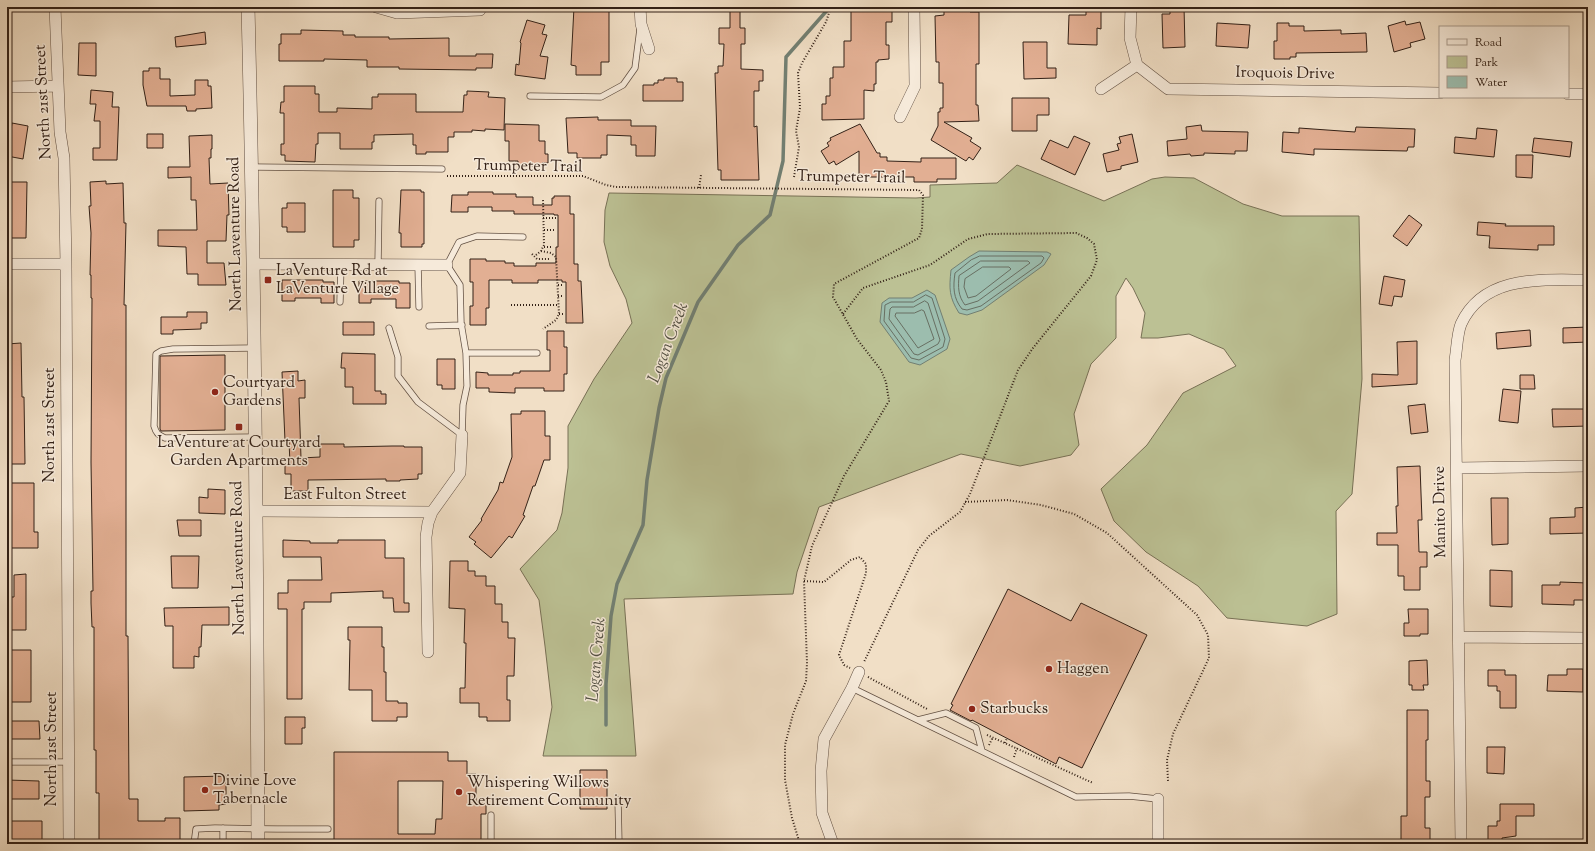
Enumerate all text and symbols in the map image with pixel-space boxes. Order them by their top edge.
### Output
legend [1439,26,1569,98]
text: Road [1475,34,1502,52]
street label: North 21st Street [29,43,58,160]
text: Park [1475,54,1498,72]
street label: Iroquois Drive [1235,62,1335,86]
text: Water [1475,74,1508,92]
street label: Trumpeter Trail [473,155,583,179]
street label: North Laventure Road [223,157,249,311]
street label: Trumpeter Trail [796,166,906,190]
place label: LaVenture Rd at LaVenture Village [276,260,399,301]
marker: LaVenture Rd at LaVenture Village [263,275,273,285]
water label: Logan Creek [643,299,695,387]
street label: North 21st Street [39,367,62,482]
place label: Courtyard Gardens [223,372,295,413]
marker: Courtyard Gardens [210,387,220,397]
marker: LaVenture at Courtyard Garden Apartments [234,422,244,432]
place label: LaVenture at Courtyard Garden Apartments [157,432,321,473]
street label: Manito Drive [1429,466,1453,558]
street label: North Laventure Road [226,481,252,635]
street label: East Fulton Street [284,484,407,507]
water label: Logan Creek [581,617,613,703]
place label: Haggen [1057,658,1110,681]
marker: Haggen [1044,664,1054,674]
street label: North 21st Street [41,691,64,806]
place label: Starbucks [980,698,1048,721]
marker: Starbucks [967,704,977,714]
place label: Divine Love Tabernacle [213,770,297,811]
place label: Whispering Willows Retirement Community [467,772,632,813]
marker: Divine Love Tabernacle [200,785,210,795]
marker: Whispering Willows Retirement Community [454,787,464,797]

